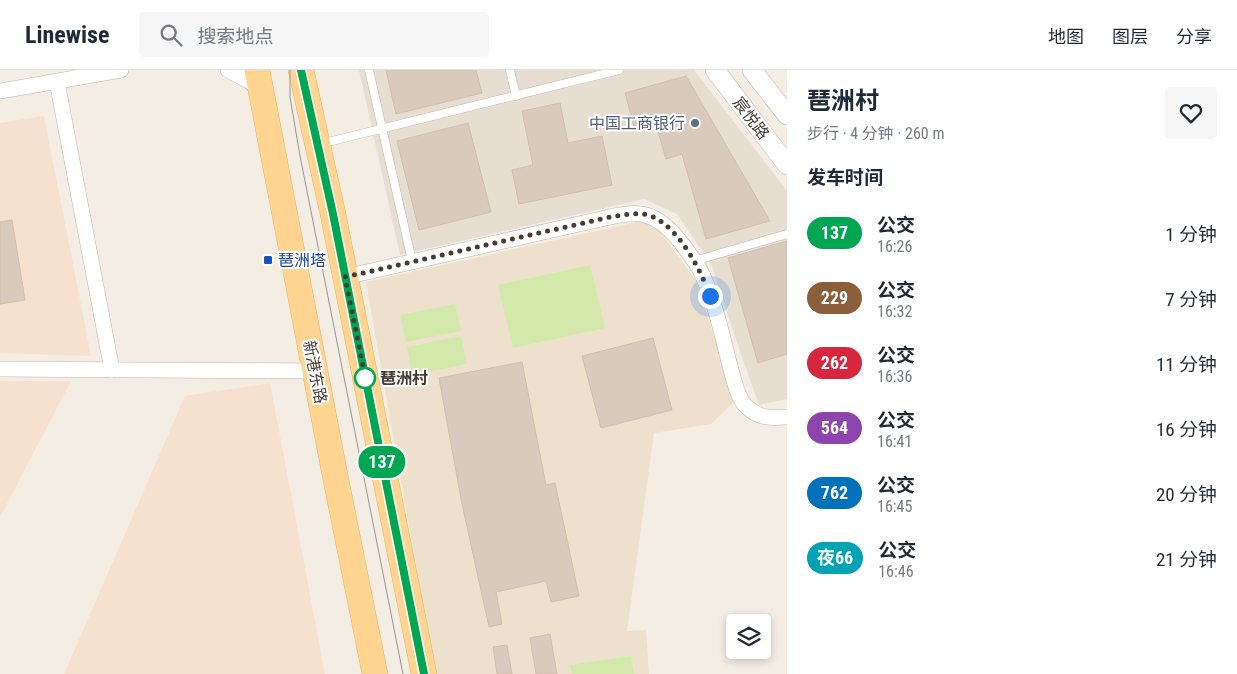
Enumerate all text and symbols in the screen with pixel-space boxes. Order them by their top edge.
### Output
search box [139,12,489,57]
text: Linewise [25,21,109,49]
icon: search [157,21,185,49]
text: 搜索地点 [197,25,273,48]
text: 地图 [1048,26,1084,47]
text: 图层 [1112,26,1148,47]
text: 分享 [1176,26,1212,47]
text: 琶洲村 [807,87,879,115]
button: heart [1165,87,1217,139]
street label: 宸悦路 [729,93,773,143]
place label: 中国工商银行 [589,114,685,133]
marker: 中国工商银行 [689,117,701,129]
text: 步行 · 4 分钟 · 260 m [807,124,944,143]
text: 发车时间 [807,166,883,189]
text: 公交 [877,214,915,237]
text: 137 [821,222,848,243]
text: 1 分钟 [1165,223,1217,246]
text: 16:26 [877,237,912,256]
place label: 琶洲塔 [278,251,326,270]
marker: 琶洲塔 [262,254,274,266]
text: 公交 [877,279,915,302]
your location [698,284,723,309]
text: 229 [821,287,848,308]
text: 7 分钟 [1165,288,1217,311]
text: 16:32 [877,302,912,321]
street label: 新港东路 [300,339,330,405]
text: 公交 [877,344,915,367]
text: 262 [821,352,848,373]
text: 11 分钟 [1156,353,1217,376]
marker: 琶洲村 [354,367,376,389]
text: 16:36 [877,367,912,386]
place label: 琶洲村 [380,369,428,388]
text: 公交 [877,409,915,432]
text: 564 [821,417,848,438]
text: 16 分钟 [1156,418,1217,441]
text: 16:41 [877,432,912,451]
line badge: 137 [353,446,411,478]
text: 137 [368,451,396,472]
text: 公交 [877,474,915,497]
text: 762 [821,482,848,503]
text: 20 分钟 [1156,483,1217,506]
text: 16:45 [877,497,912,516]
text: 公交 [878,539,916,562]
text: 夜66 [817,547,853,568]
text: 21 分钟 [1156,548,1217,571]
text: 16:46 [878,562,914,581]
map controls [726,614,771,659]
button: layers [726,614,771,659]

